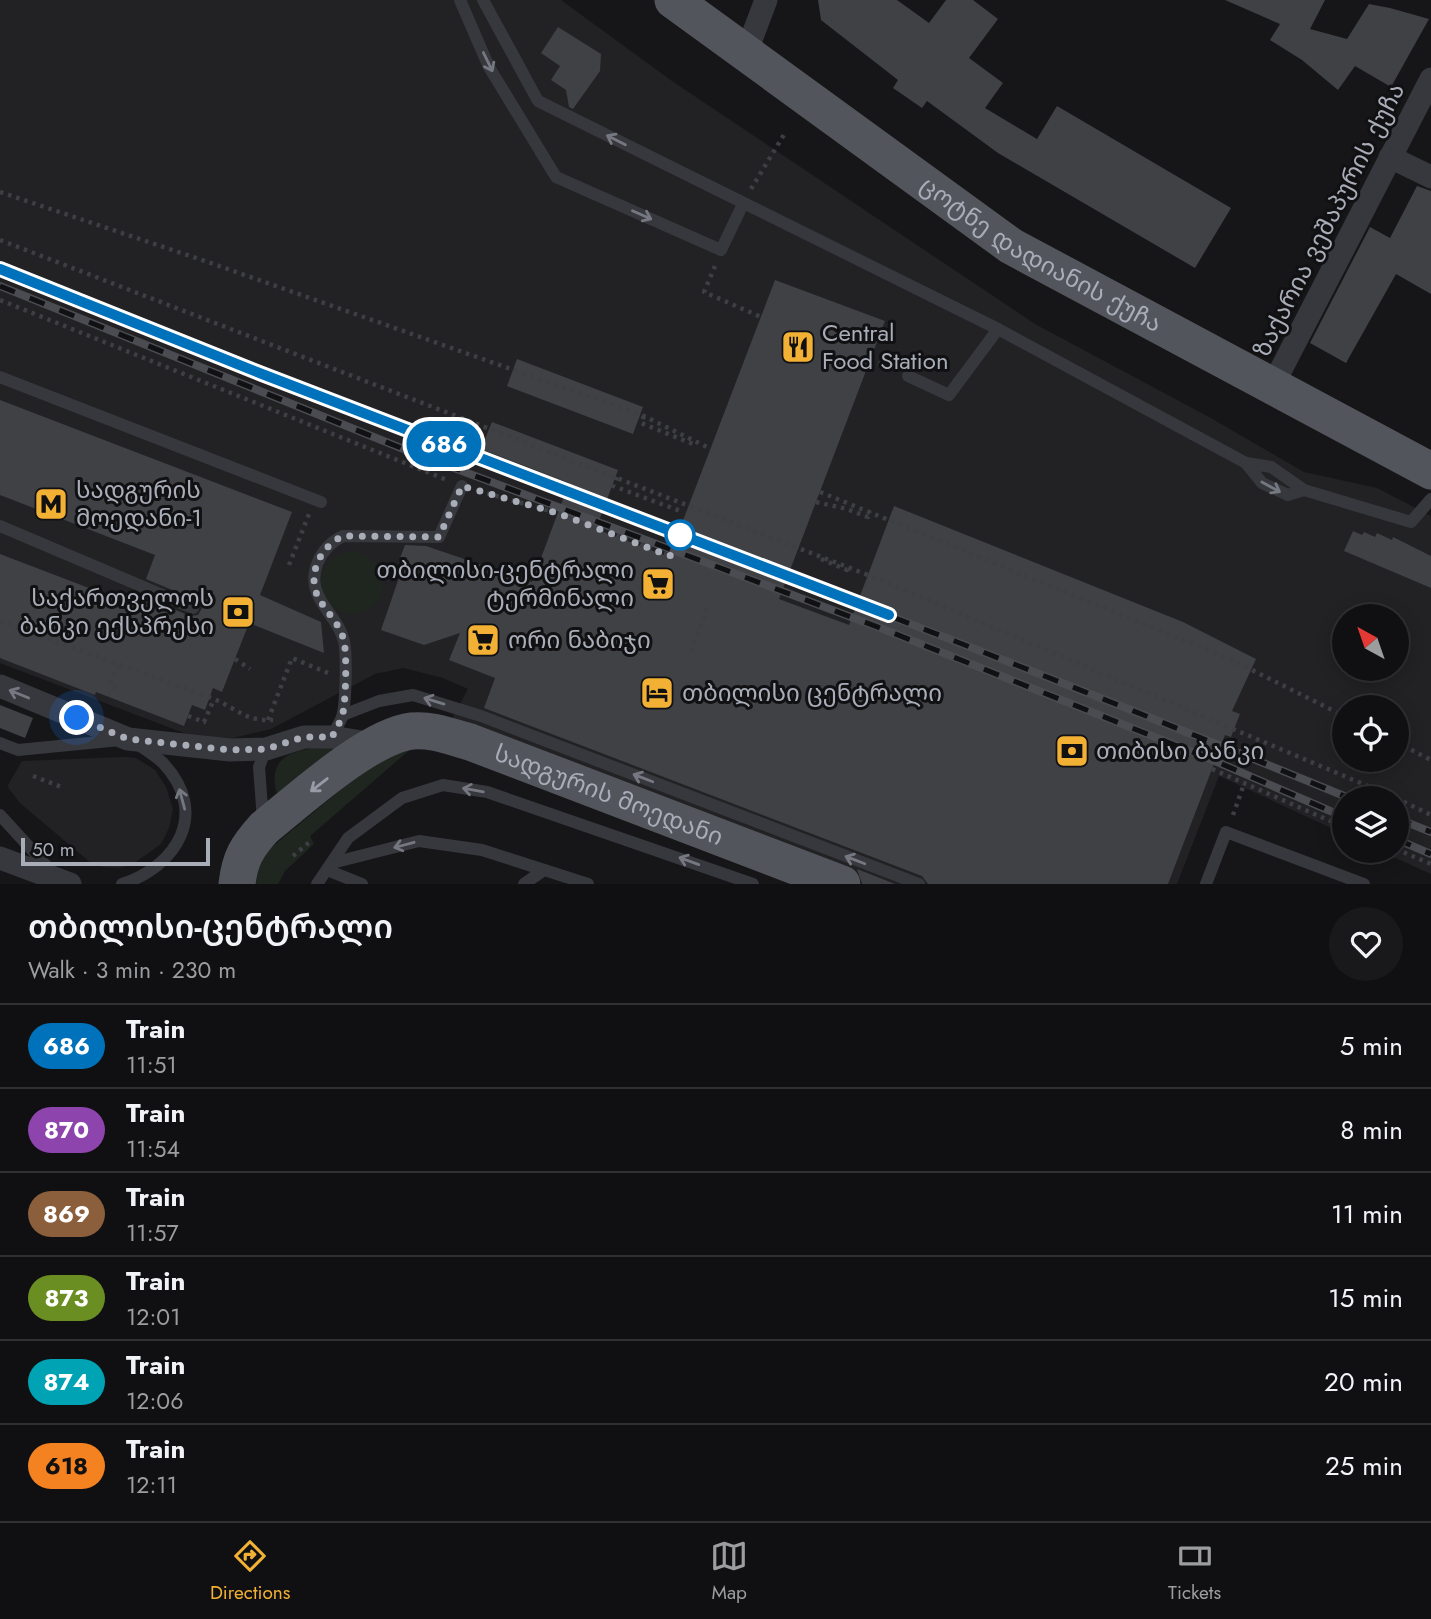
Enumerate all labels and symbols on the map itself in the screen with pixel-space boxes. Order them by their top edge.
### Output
one-way arrow [482,51,496,72]
street label: ზაქარია ვეშაპურის ქუჩა [1244,77,1413,363]
one-way arrow [606,132,627,146]
street label: ცოტნე დადიანის ქუჩა [913,167,1168,341]
one-way arrow [631,209,652,222]
place label: Central Food Station [822,315,949,378]
restaurant icon: Central Food Station [779,328,817,366]
line badge: 686 [404,421,484,467]
place label: სადგურის მოედანი-1 [76,472,202,535]
one-way arrow [1261,480,1281,494]
metro station icon: სადგურის მოედანი-1 [32,485,70,523]
unlabelled marker [665,520,695,550]
place label: თბილისი-ცენტრალი ტერმინალი [376,552,634,615]
supermarket icon: თბილისი-ცენტრალი ტერმინალი [639,565,677,603]
place label: საქართველოს ბანკი ექსპრესი [19,580,214,643]
bank icon: საქართველოს ბანკი ექსპრესი [219,593,257,631]
north arrow [1332,604,1409,681]
supermarket icon: ორი ნაბიჯი [464,621,502,659]
place label: ორი ნაბიჯი [508,622,651,657]
hotel icon: თბილისი ცენტრალი [638,674,676,712]
place label: თბილისი ცენტრალი [682,675,942,710]
one-way arrow [9,687,31,700]
one-way arrow [424,694,446,706]
your location [59,700,94,735]
bank icon: თიბისი ბანკი [1053,732,1091,770]
place label: თიბისი ბანკი [1096,733,1264,768]
street label: სადგურის მოედანი [489,735,728,854]
one-way arrow [632,771,654,783]
one-way arrow [310,778,329,793]
one-way arrow [462,783,485,796]
one-way arrow [175,789,188,811]
scale bar [21,835,210,867]
one-way arrow [393,839,416,852]
one-way arrow [845,852,867,865]
one-way arrow [678,854,700,866]

